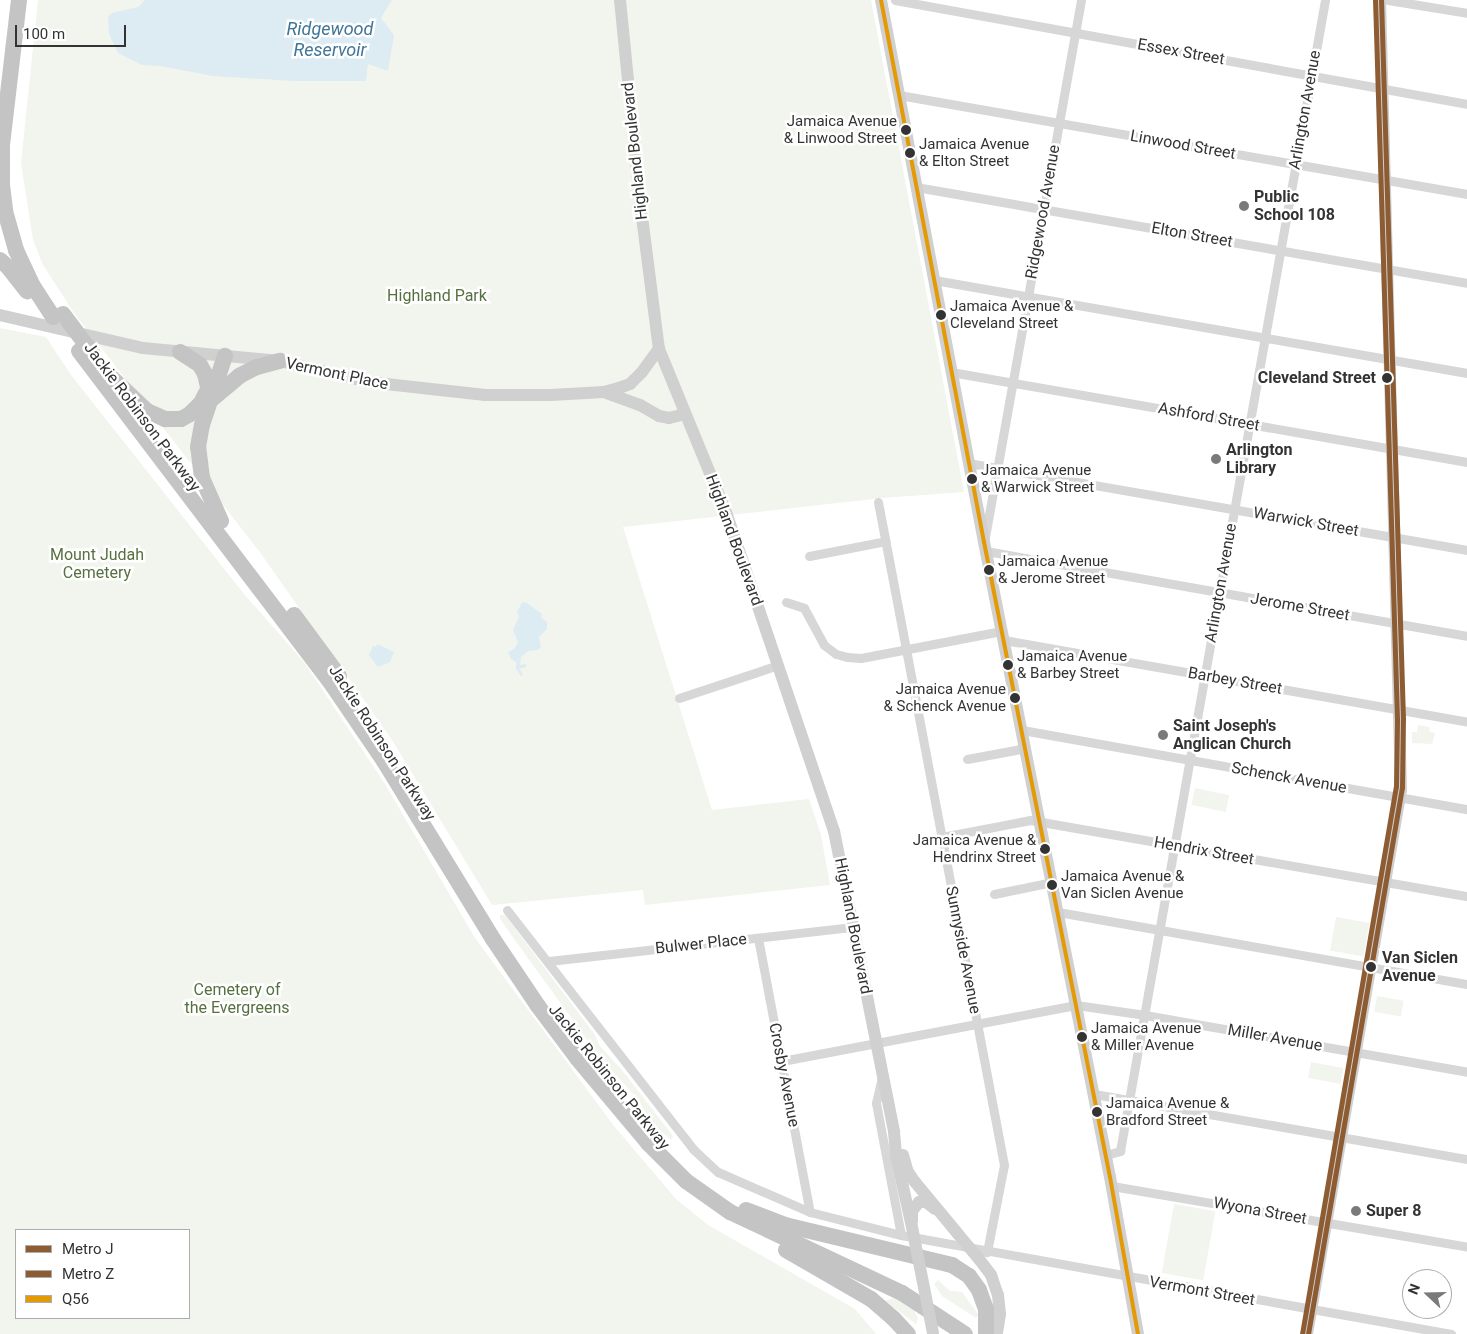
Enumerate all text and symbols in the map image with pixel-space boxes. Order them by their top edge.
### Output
scale bar [18,15,129,47]
water label: Ridgewood Reservoir [287,19,373,62]
text: 100 m [23,25,65,43]
street label: Essex Street [1136,35,1226,69]
street label: Arlington Avenue [1285,49,1325,171]
street label: Highland Boulevard [618,81,652,221]
place label: Jamaica Avenue & Linwood Street [784,112,897,147]
marker: Jamaica Avenue & Linwood Street [901,125,911,135]
street label: Linwood Street [1129,126,1237,164]
place label: Jamaica Avenue & Elton Street [919,135,1029,170]
street label: Ridgewood Avenue [1022,143,1064,281]
marker: Jamaica Avenue & Elton Street [905,148,915,158]
place label: Public School 108 [1254,187,1335,225]
marker: Public School 108 [1238,200,1250,212]
street label: Elton Street [1150,218,1234,252]
park label: Highland Park [387,286,487,306]
place label: Jamaica Avenue & Cleveland Street [950,297,1073,332]
marker: Jamaica Avenue & Cleveland Street [936,310,946,320]
street label: Jackie Robinson Parkway [80,339,204,495]
street label: Vermont Place [284,354,390,394]
place label: Cleveland Street [1258,368,1376,388]
marker: Cleveland Street [1380,371,1394,385]
street label: Ashford Street [1157,399,1261,435]
place label: Arlington Library [1226,440,1292,478]
marker: Arlington Library [1210,453,1222,465]
place label: Jamaica Avenue & Warwick Street [981,461,1094,496]
street label: Highland Boulevard [701,472,767,608]
marker: Jamaica Avenue & Warwick Street [967,474,977,484]
street label: Warwick Street [1252,503,1360,541]
street label: Arlington Avenue [1201,522,1241,644]
park label: Mount Judah Cemetery [50,545,144,583]
place label: Jamaica Avenue & Jerome Street [998,552,1108,587]
marker: Jamaica Avenue & Jerome Street [984,565,994,575]
street label: Jerome Street [1249,589,1351,625]
place label: Jamaica Avenue & Barbey Street [1017,647,1127,682]
marker: Jamaica Avenue & Barbey Street [1003,660,1013,670]
street label: Jackie Robinson Parkway [324,662,440,824]
street label: Barbey Street [1186,663,1284,699]
place label: Jamaica Avenue & Schenck Avenue [883,680,1006,715]
marker: Jamaica Avenue & Schenck Avenue [1010,693,1020,703]
place label: Saint Joseph's Anglican Church [1173,716,1291,754]
marker: Saint Joseph's Anglican Church [1157,729,1169,741]
street label: Schenck Avenue [1230,758,1348,798]
place label: Jamaica Avenue & Hendrinx Street [913,831,1036,866]
street label: Hendrix Street [1153,833,1255,869]
marker: Jamaica Avenue & Hendrinx Street [1040,844,1050,854]
street label: Highland Boulevard [830,856,876,996]
place label: Jamaica Avenue & Van Siclen Avenue [1061,867,1184,902]
marker: Jamaica Avenue & Van Siclen Avenue [1047,880,1057,890]
street label: Sunnyside Avenue [941,885,985,1015]
street label: Bulwer Place [654,930,748,958]
place label: Van Siclen Avenue [1382,948,1458,986]
marker: Van Siclen Avenue [1364,960,1378,974]
park label: Cemetery of the Evergreens [184,980,290,1018]
street label: Jackie Robinson Parkway [544,1000,674,1154]
place label: Jamaica Avenue & Miller Avenue [1091,1019,1201,1054]
street label: Miller Avenue [1226,1020,1324,1056]
street label: Crosby Avenue [764,1021,804,1129]
marker: Jamaica Avenue & Miller Avenue [1077,1032,1087,1042]
place label: Jamaica Avenue & Bradford Street [1106,1094,1229,1129]
marker: Jamaica Avenue & Bradford Street [1092,1107,1102,1117]
street label: Wyona Street [1212,1193,1308,1229]
place label: Super 8 [1366,1201,1421,1221]
marker: Super 8 [1350,1205,1362,1217]
legend [15,1229,190,1319]
text: Metro J [62,1240,113,1258]
text: Metro Z [62,1265,114,1283]
north arrow [1402,1269,1452,1319]
street label: Vermont Street [1148,1272,1256,1310]
text: N [1405,1282,1423,1296]
text: Q56 [62,1290,89,1308]

